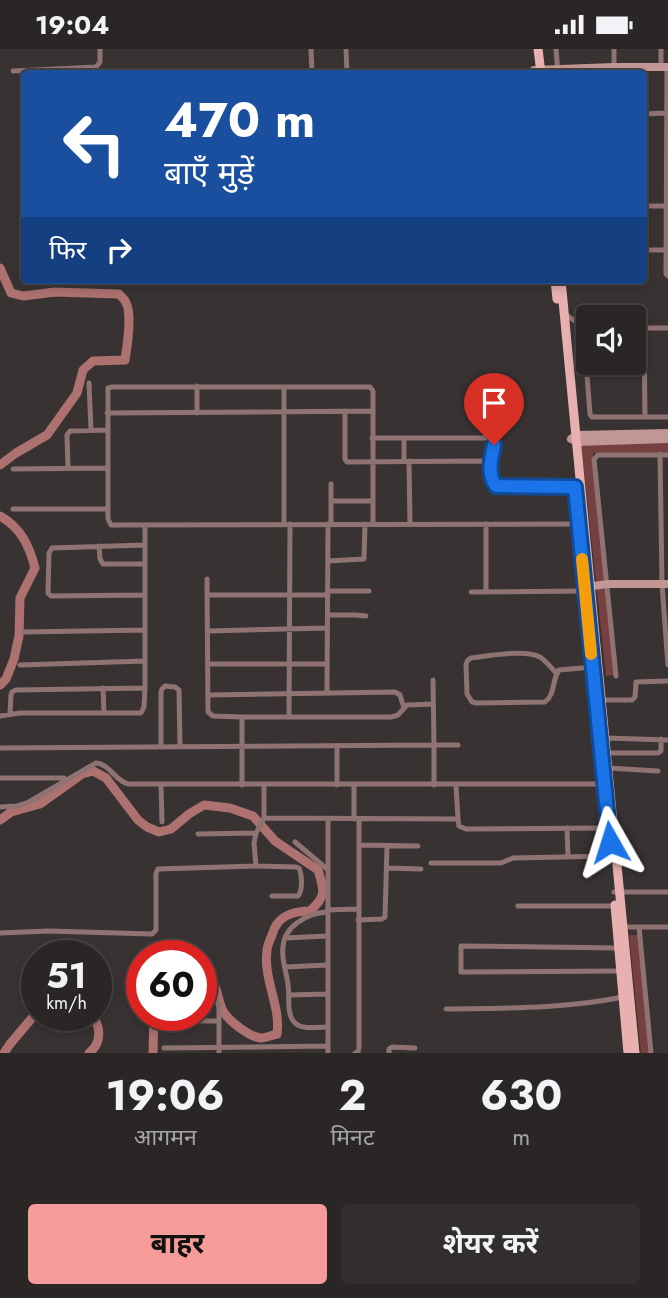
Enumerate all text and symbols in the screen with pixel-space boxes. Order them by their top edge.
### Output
text: 19:04 [35,6,109,44]
text: 470 m [164,85,315,155]
icon: left [49,98,140,189]
text: बाएँ मुड़ें [164,150,254,196]
text: फिर [49,231,86,269]
icon: right [100,231,138,269]
map controls [576,305,646,375]
button: sound [576,305,646,375]
pin [464,373,524,445]
icon: arrive [475,384,513,422]
position arrow [573,805,647,879]
speed limit sign: 60 [126,940,217,1031]
text: 51 [46,951,87,1001]
text: km/h [46,990,87,1016]
text: 19:06 [106,1065,225,1126]
text: 2 [339,1065,366,1126]
text: 630 [480,1065,562,1126]
text: आगमन [134,1120,197,1154]
text: मिनट [330,1120,374,1154]
text: m [512,1120,530,1154]
button: बाहर [28,1204,327,1284]
button: शेयर करें [341,1204,640,1284]

